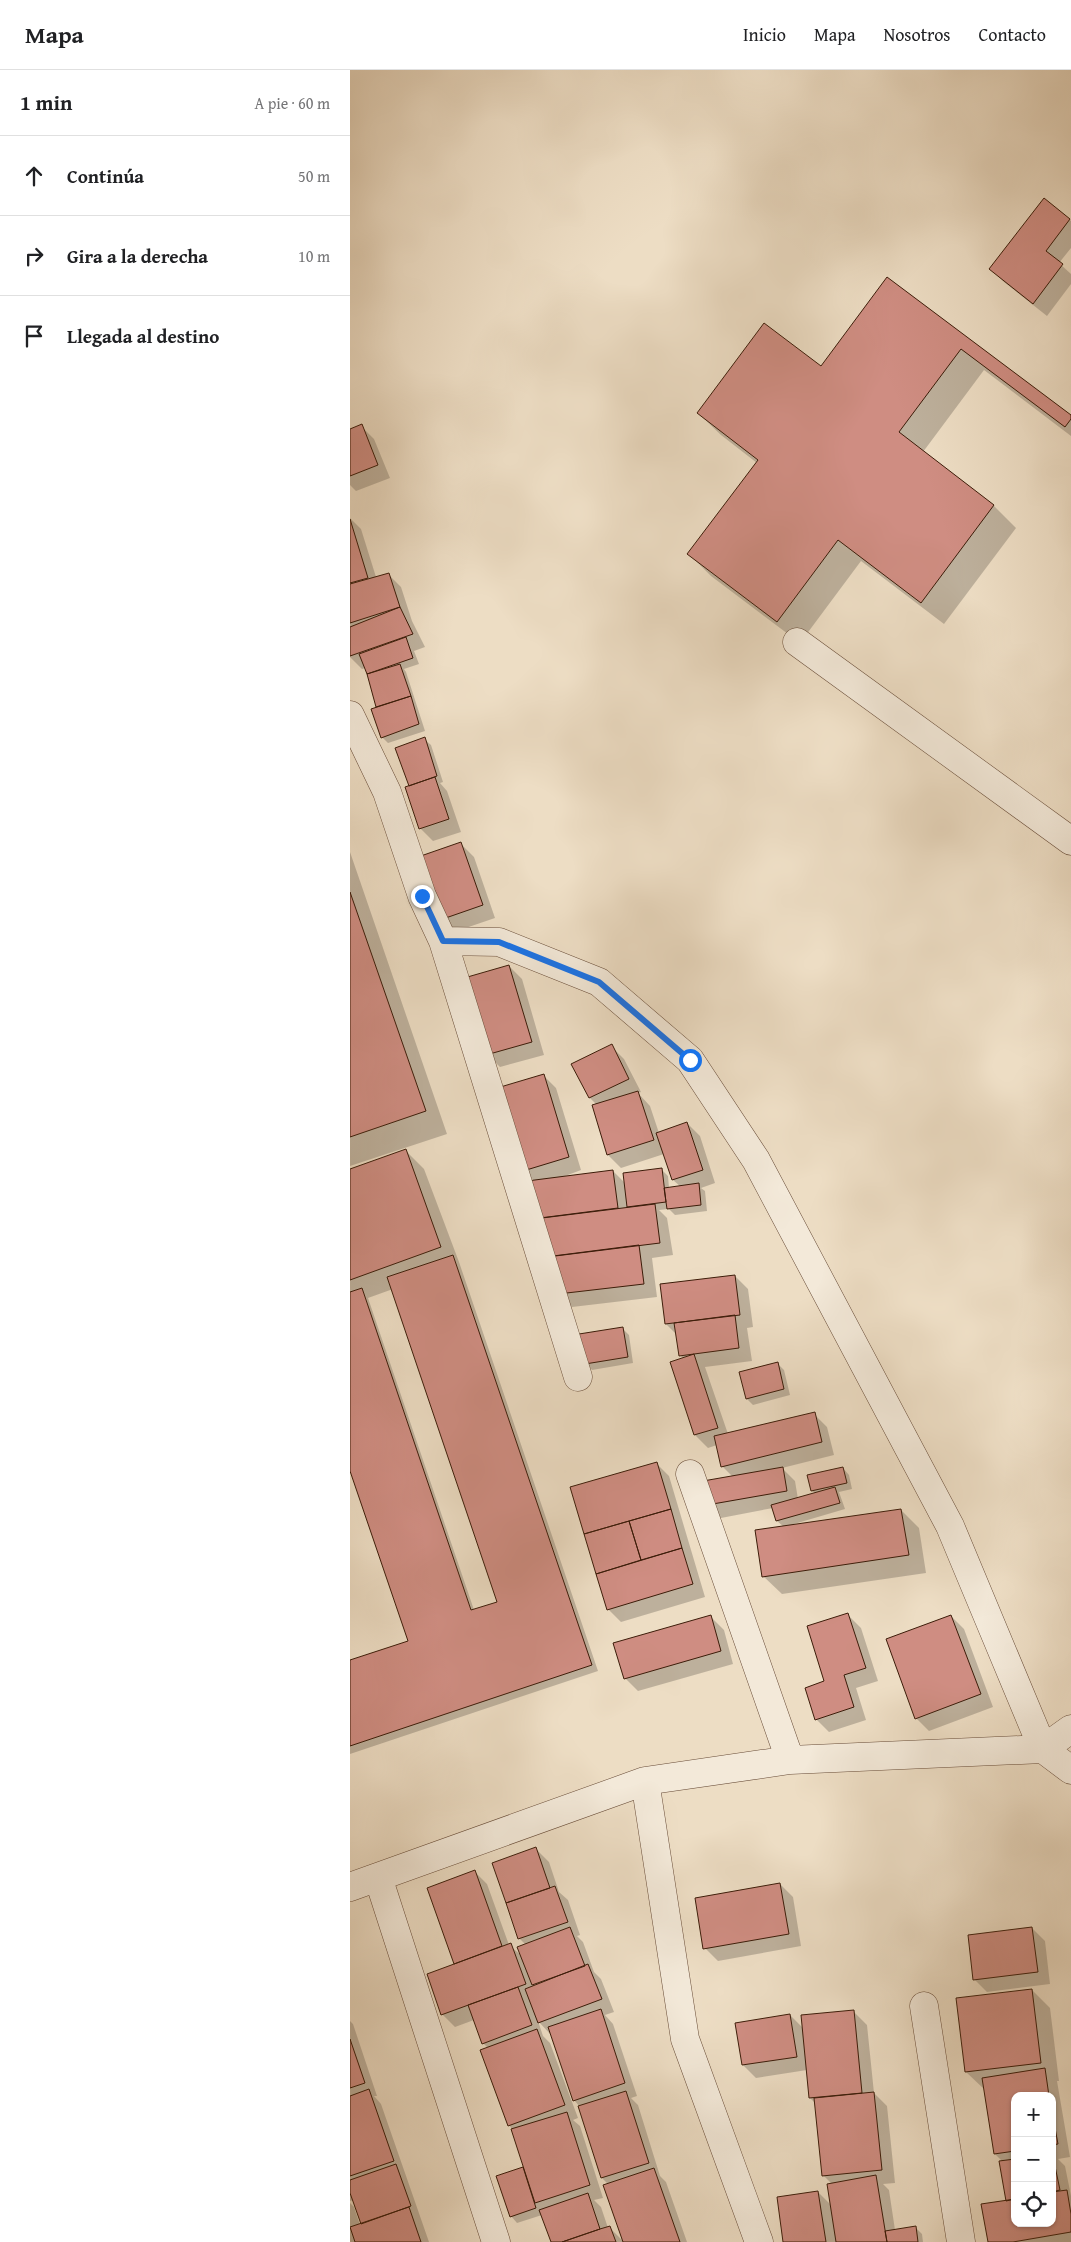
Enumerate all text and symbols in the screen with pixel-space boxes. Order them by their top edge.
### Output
text: Mapa [25,17,84,52]
text: Inicio [743,21,786,48]
text: Mapa [814,21,855,48]
text: Nosotros [883,21,951,48]
text: Contacto [979,21,1046,48]
text: 1 min [20,87,72,118]
text: A pie · 60 m [254,91,330,115]
icon: ahead [20,162,48,190]
text: Continúa [67,162,144,190]
text: 50 m [298,164,330,188]
icon: right [20,242,48,270]
text: Gira a la derecha [67,242,208,270]
text: 10 m [298,244,330,268]
icon: arrive [20,322,48,350]
text: Llegada al destino [67,322,219,350]
route end [411,885,434,908]
route start [679,1049,702,1072]
map controls [1011,2092,1056,2227]
button: + [1011,2092,1056,2137]
button: − [1011,2137,1056,2182]
button: locate [1011,2182,1056,2227]

